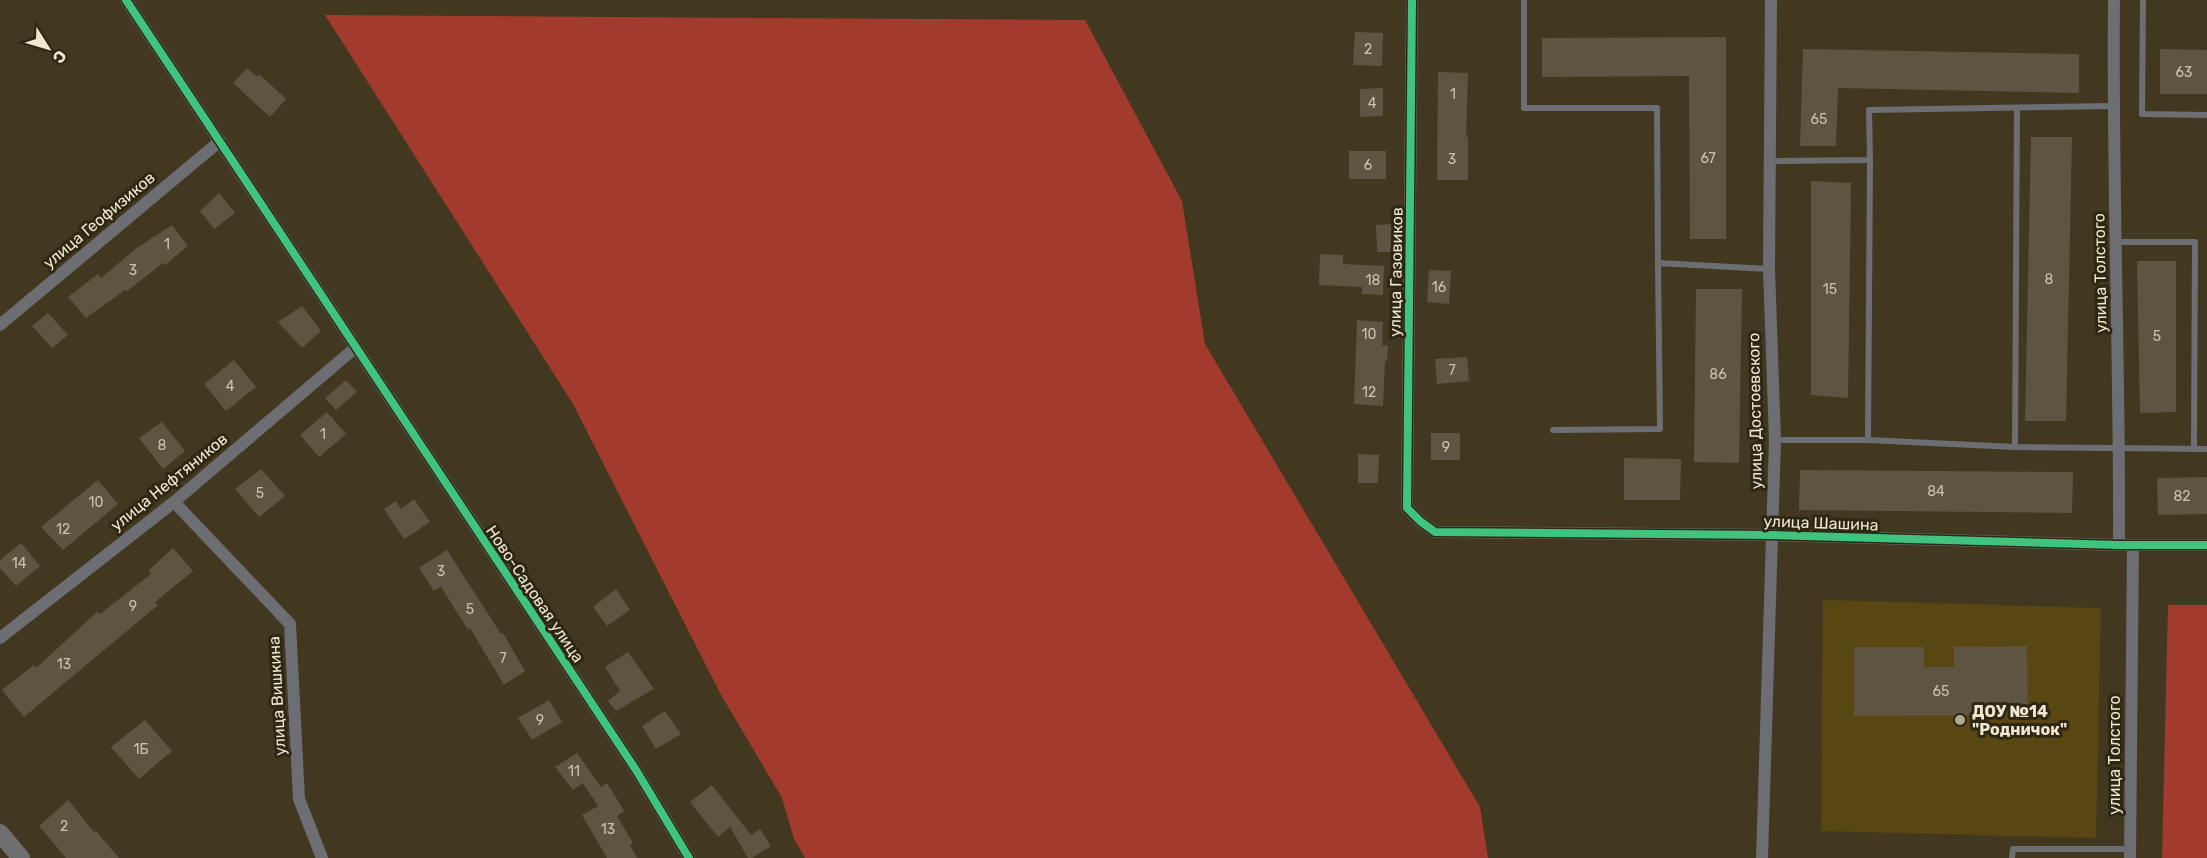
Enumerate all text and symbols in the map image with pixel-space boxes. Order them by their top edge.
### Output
north arrow [18,18,78,78]
house number: 2 [1364,41,1372,58]
text: С [49,47,71,67]
house number: 63 [2176,64,2192,81]
house number: 1 [1450,86,1456,103]
house number: 4 [1368,95,1377,112]
house number: 65 [1811,111,1827,128]
house number: 67 [1700,150,1716,167]
house number: 3 [1448,151,1456,168]
house number: 6 [1364,157,1372,174]
street label: улица Геофизиков [39,168,159,272]
street label: улица Газовиков [1385,207,1407,337]
street label: улица Толстого [2089,213,2111,333]
house number: 1 [164,236,170,253]
house number: 3 [129,262,137,279]
house number: 8 [2045,271,2054,288]
house number: 18 [1366,272,1381,289]
house number: 16 [1432,279,1446,296]
house number: 15 [1823,281,1837,298]
house number: 10 [1362,326,1377,343]
house number: 5 [2153,328,2161,345]
street label: улица Достоевского [1744,332,1766,490]
house number: 7 [1448,362,1456,379]
house number: 86 [1709,366,1727,383]
house number: 4 [226,378,235,395]
house number: 12 [1362,384,1376,401]
house number: 1 [320,426,326,443]
street label: улица Нефтяников [107,429,231,535]
house number: 8 [158,437,167,454]
house number: 9 [1442,439,1450,456]
house number: 84 [1927,483,1945,500]
house number: 5 [256,485,264,502]
house number: 82 [2173,488,2191,505]
house number: 10 [89,494,104,511]
street label: улица Шашина [1763,511,1879,535]
house number: 12 [56,521,70,538]
street label: Ново-Садовая улица [482,522,588,666]
house number: 14 [12,555,27,572]
house number: 3 [437,563,445,580]
house number: 9 [129,598,137,615]
house number: 5 [466,601,474,618]
street label: улица Вишкина [264,636,290,756]
house number: 7 [499,650,507,667]
house number: 13 [57,656,71,673]
house number: 65 [1933,683,1949,700]
street label: улица Толстого [2105,695,2124,815]
place label: ДОУ №14 "Родничок" [1972,702,2067,739]
house number: 9 [536,712,544,729]
marker: ДОУ №14 "Родничок" [1953,713,1967,727]
house number: 1Б [134,741,149,758]
house number: 11 [568,763,580,780]
house number: 2 [60,818,68,835]
house number: 13 [601,821,615,838]

